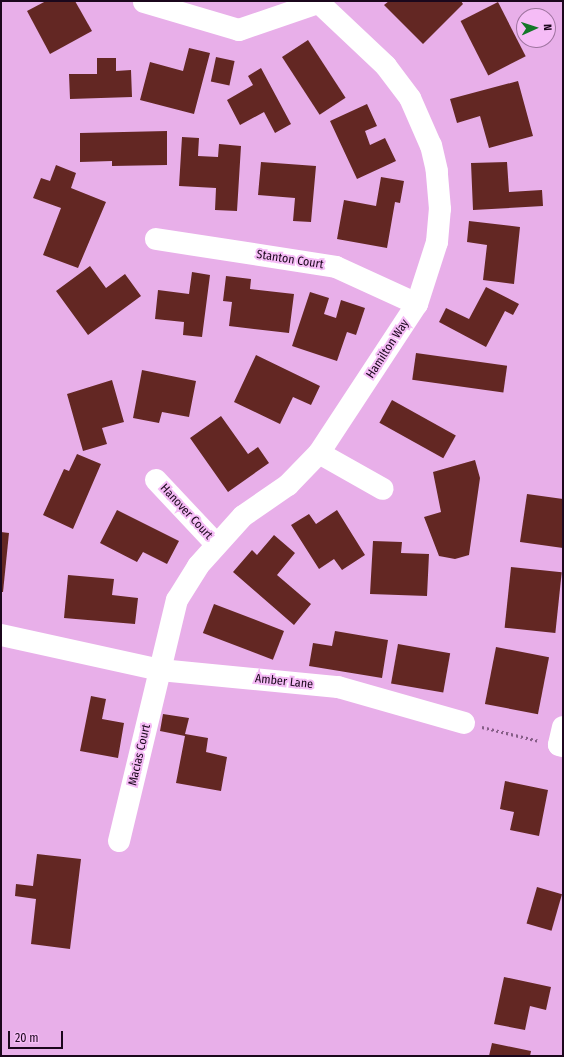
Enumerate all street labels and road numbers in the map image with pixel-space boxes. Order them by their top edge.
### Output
street label: Stanton Court [255,248,325,272]
street label: Hamilton Way [364,317,412,381]
street label: Hanover Court [157,481,215,543]
street label: Amber Lane [254,672,314,692]
street label: Macias Court [126,723,154,787]

